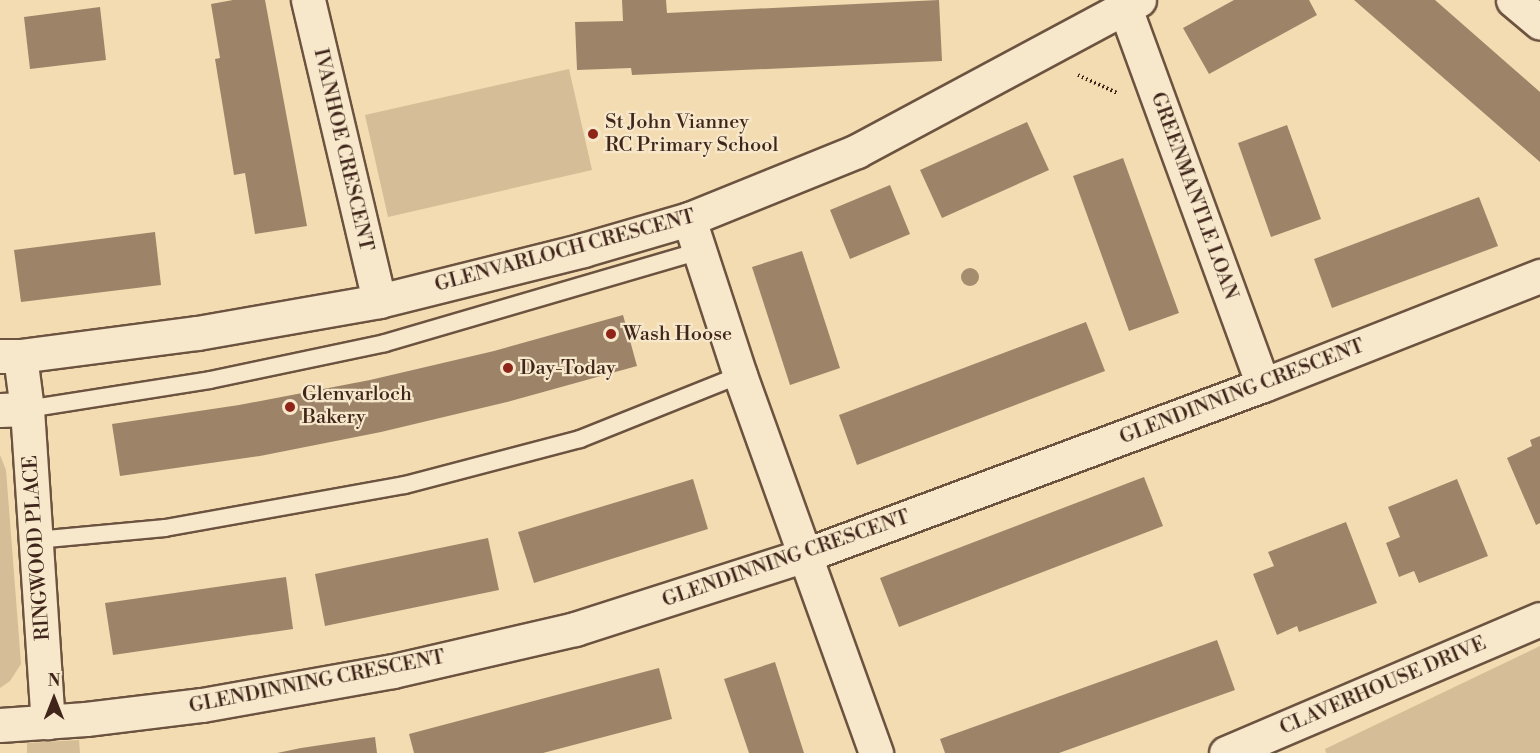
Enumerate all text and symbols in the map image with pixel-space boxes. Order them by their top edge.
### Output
street label: IVANHOE CRESCENT [308,46,378,254]
street label: GREENMANTLE LOAN [1145,89,1243,303]
place label: St John Vianney RC Primary School [605,110,778,157]
marker: St John Vianney RC Primary School [586,127,600,141]
street label: GLENVARLOCH CRESCENT [432,205,698,297]
place label: Wash Hoose [623,322,732,346]
marker: Wash Hoose [604,327,618,341]
street label: GLENDINNING CRESCENT [1116,334,1368,450]
place label: Day-Today [520,356,616,380]
marker: Day-Today [501,361,515,375]
place label: Glenvarloch Bakery [302,383,412,430]
marker: Glenvarloch Bakery [283,400,297,414]
street label: RINGWOOD PLACE [19,454,55,642]
street label: GLENDINNING CRESCENT [659,505,913,613]
street label: CLAVERHOUSE DRIVE [1276,632,1490,740]
street label: GLENDINNING CRESCENT [187,645,447,719]
north arrow [24,669,84,729]
text: N [48,671,60,691]

